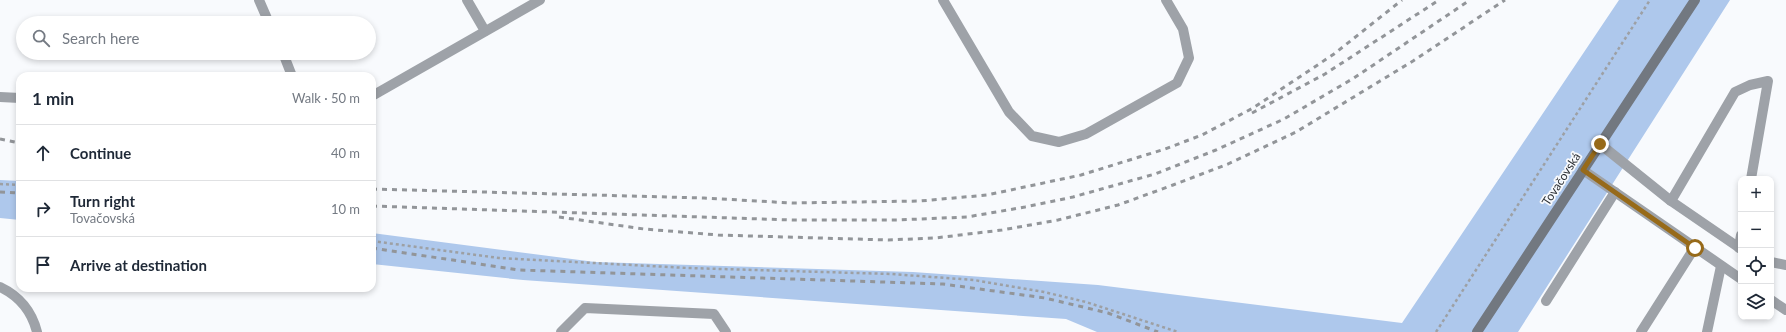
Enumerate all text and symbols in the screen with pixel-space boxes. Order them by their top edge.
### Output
search box [16,16,376,60]
icon: search [30,27,52,49]
text: Search here [62,29,139,47]
text: 1 min [32,88,74,109]
text: Walk · 50 m [292,90,360,106]
route end [1591,135,1609,153]
icon: ahead [32,142,54,164]
text: Continue [70,144,131,162]
text: 40 m [331,145,360,161]
street label: Tovačovská [1538,150,1584,208]
map controls [1738,176,1774,320]
button: + [1738,176,1774,212]
text: Turn right [70,192,135,210]
icon: right [32,198,54,220]
text: 10 m [331,201,360,217]
text: Tovačovská [70,210,135,226]
button: − [1738,212,1774,248]
route start [1686,239,1704,257]
button: locate [1738,248,1774,284]
icon: arrive [32,254,54,276]
text: Arrive at destination [70,256,207,274]
button: layers [1738,284,1774,320]

